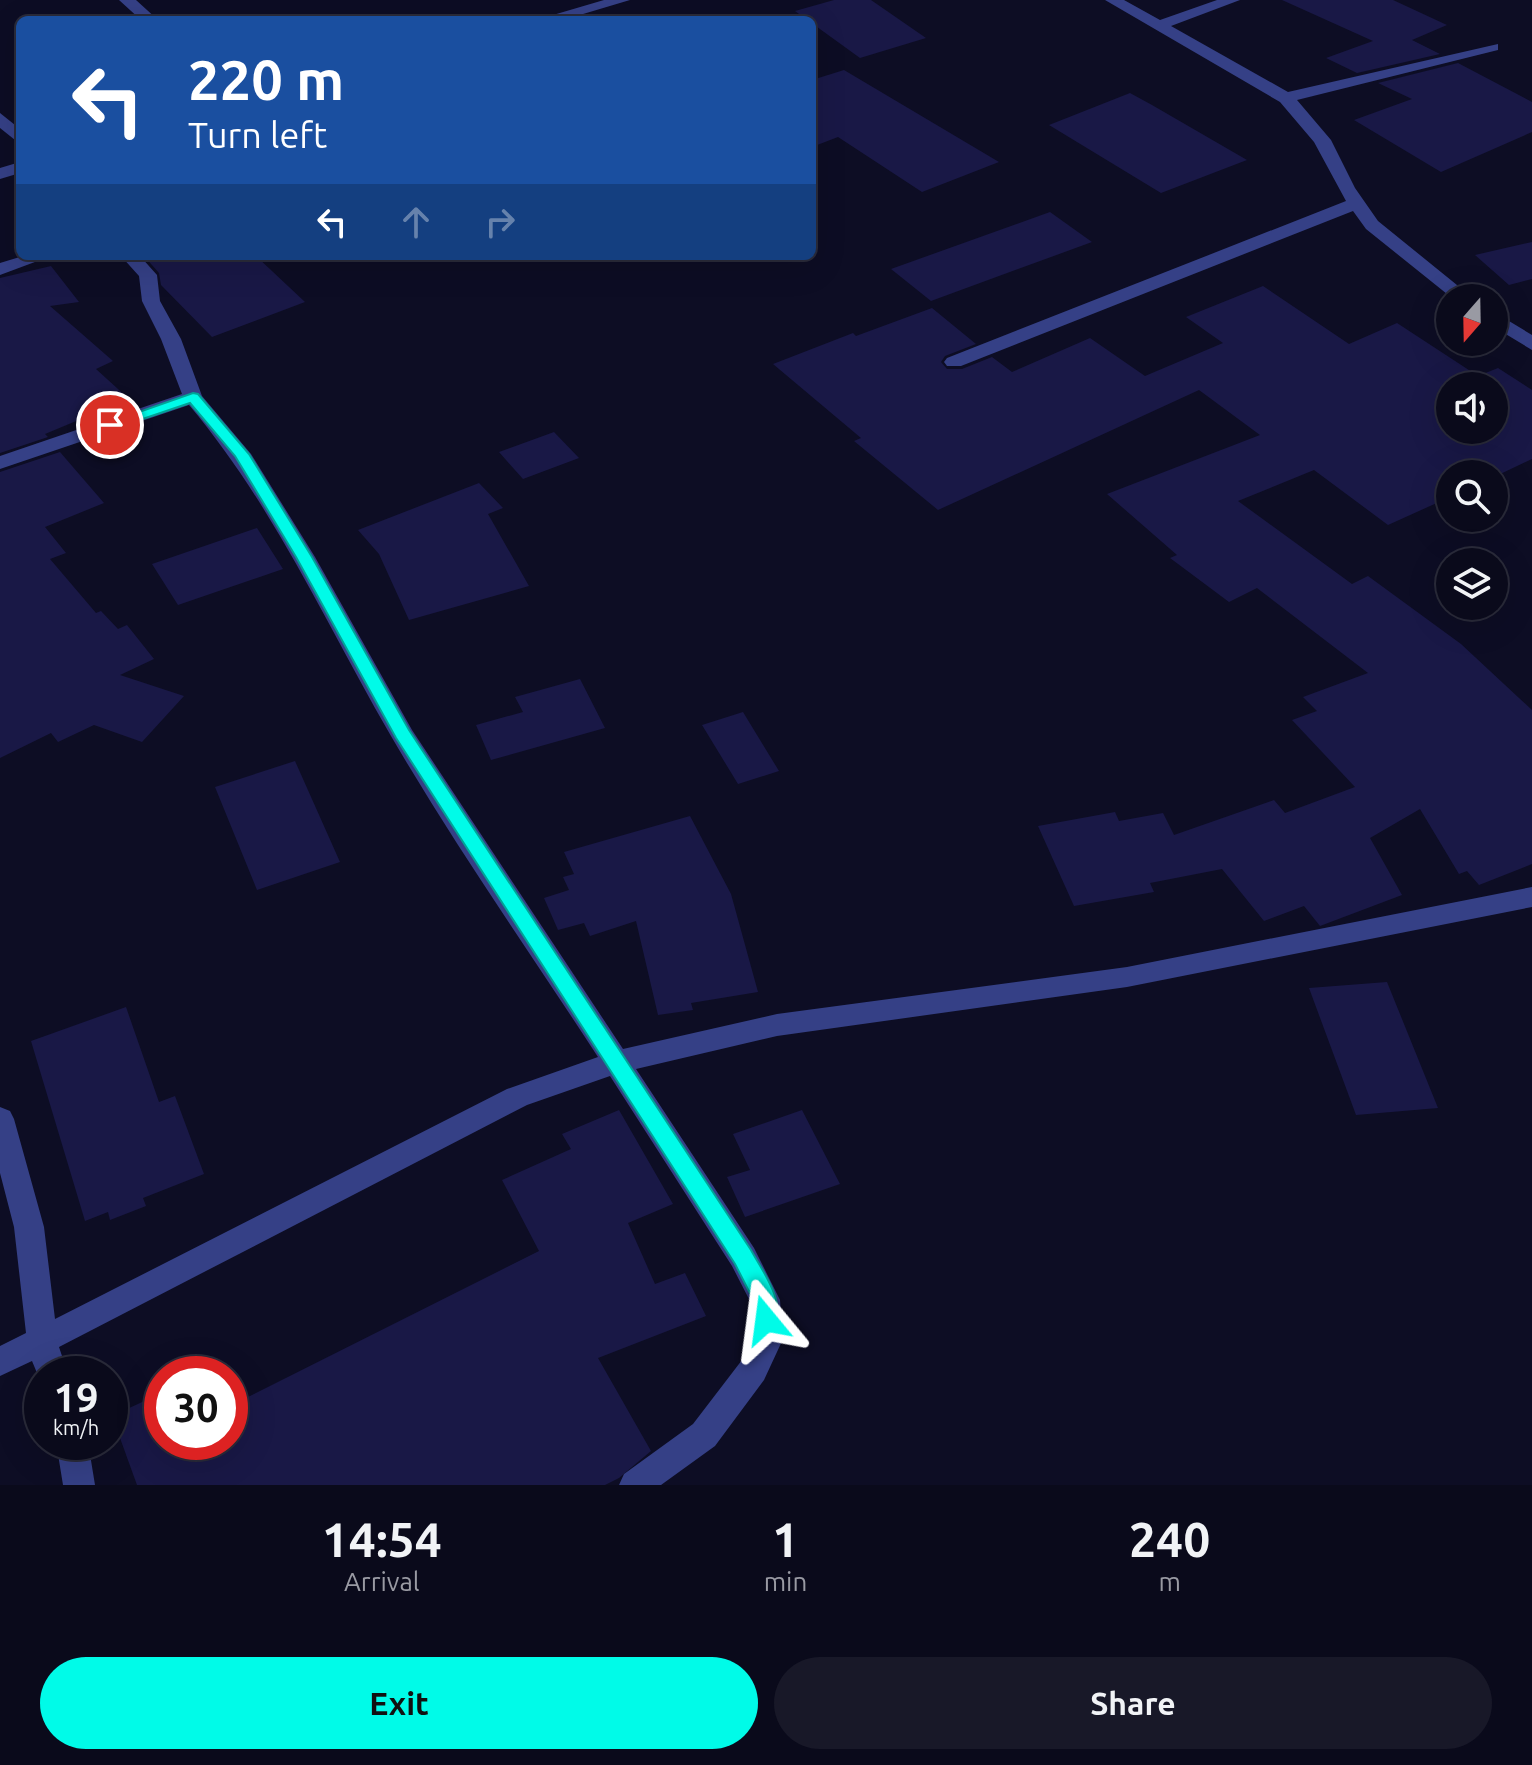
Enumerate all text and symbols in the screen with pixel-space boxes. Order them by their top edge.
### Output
icon: left [56,48,160,152]
text: 220 m [188,48,344,111]
text: Turn left [188,114,327,155]
icon: left [310,200,354,244]
icon: ahead [394,200,438,244]
icon: right [478,200,522,244]
north arrow [1436,284,1508,356]
map controls [1436,284,1508,620]
button: sound [1436,372,1508,444]
pin [76,391,144,459]
icon: arrive [88,403,132,447]
button: search [1436,460,1508,532]
button: layers [1436,548,1508,620]
position arrow [724,1278,808,1362]
speed limit sign: 30 [144,1356,248,1460]
text: 19 [53,1375,99,1420]
text: km/h [53,1416,99,1439]
text: 14:54 [322,1512,442,1566]
text: 1 [772,1512,799,1566]
text: 240 [1129,1512,1210,1566]
text: Arrival [344,1567,420,1596]
text: min [764,1567,807,1596]
text: m [1158,1567,1181,1596]
button: Exit [40,1657,758,1749]
button: Share [774,1657,1492,1749]

